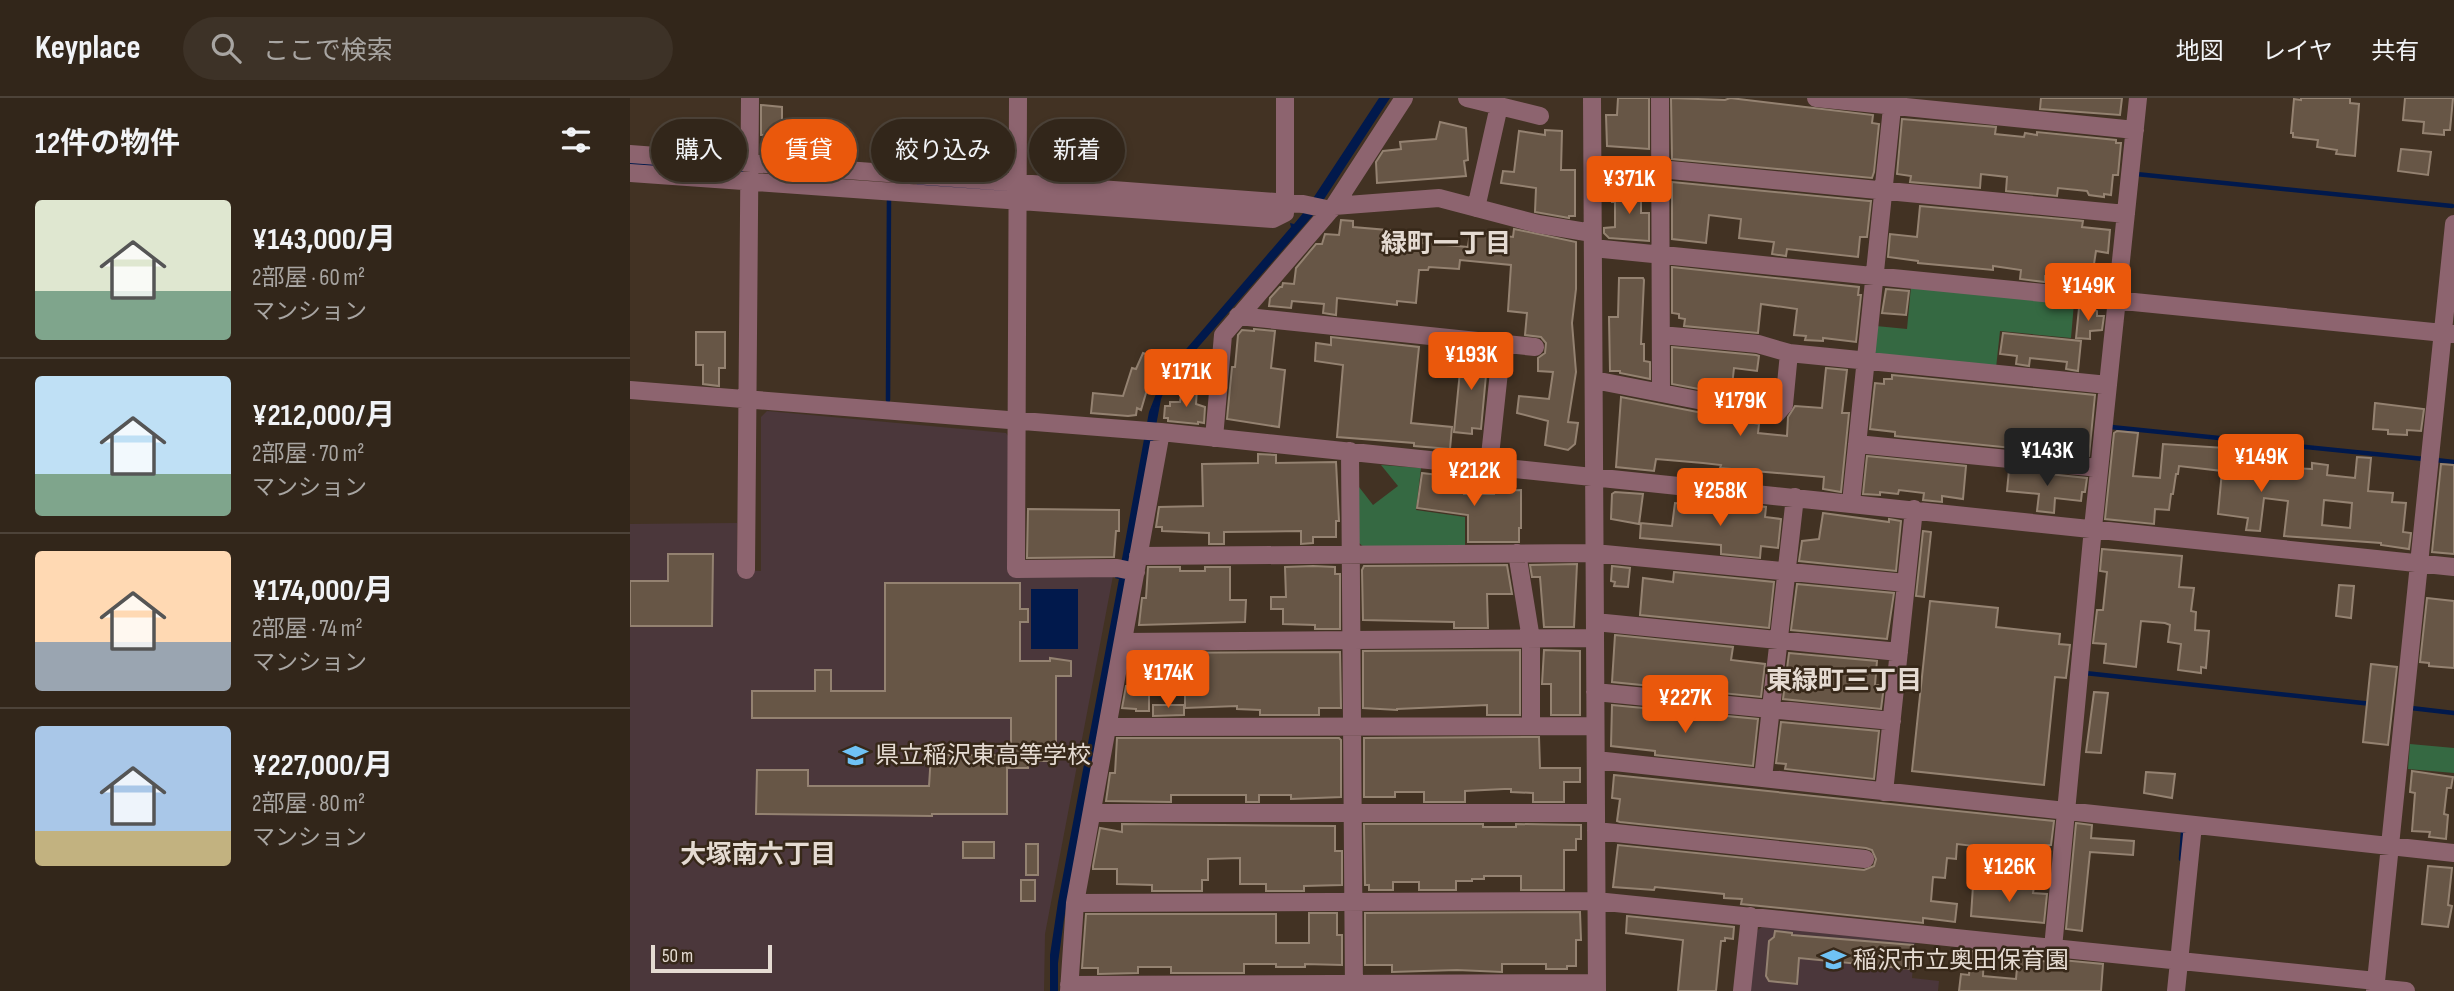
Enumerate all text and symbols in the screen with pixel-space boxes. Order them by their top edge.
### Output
search box [183,17,673,80]
text: Keyplace [35,28,141,68]
icon: search [207,29,245,67]
text: ここで検索 [263,36,393,67]
text: 地図 [2176,37,2224,66]
text: レイヤ [2262,37,2333,66]
text: 共有 [2371,37,2419,66]
chip: 購入 [651,119,747,182]
chip: 賃貸 [761,119,857,182]
chip: 絞り込み [871,119,1015,182]
chip: 新着 [1029,119,1125,182]
icon: filters [557,121,595,159]
text: 12件の物件 [35,126,180,162]
pin: ¥371K [1580,156,1678,216]
text: ¥371K [1603,165,1655,193]
text: ¥143,000/月 [252,222,396,258]
icon: home [91,228,175,312]
district label: 緑町一丁目 [1381,229,1511,260]
text: 2部屋 · 60 m² [252,264,365,292]
pin: ¥149K [2039,264,2137,323]
text: ¥149K [2061,272,2115,300]
text: マンション [252,298,367,326]
pin: ¥193K [1422,332,1520,392]
text: ¥193K [1444,341,1498,369]
pin: ¥171K [1137,350,1235,409]
text: ¥171K [1160,358,1212,386]
pin: ¥179K [1691,378,1789,438]
text: ¥179K [1714,387,1766,415]
text: ¥212,000/月 [252,398,395,434]
icon: home [91,404,175,488]
pin: ¥143K [1998,428,2096,488]
pin: ¥149K [2212,434,2310,494]
text: ¥143K [2020,437,2074,465]
text: 2部屋 · 70 m² [252,440,364,468]
text: ¥149K [2234,443,2288,471]
pin: ¥212K [1425,448,1523,508]
text: ¥212K [1448,457,1500,485]
pin: ¥258K [1671,468,1769,528]
text: マンション [252,474,367,502]
text: ¥258K [1693,477,1747,505]
text: ¥174,000/月 [252,573,394,609]
icon: home [91,579,175,663]
text: 2部屋 · 74 m² [252,615,363,643]
text: マンション [252,649,367,677]
pin: ¥174K [1119,650,1217,710]
text: ¥174K [1142,659,1194,687]
district label: 東緑町三丁目 [1766,666,1922,697]
pin: ¥227K [1636,676,1734,735]
text: ¥227K [1658,684,1712,712]
school or university icon: 県立稲沢東高等学校 [841,741,869,769]
place label: 県立稲沢東高等学校 [875,741,1091,770]
text: ¥227,000/月 [252,748,393,784]
icon: home [91,754,175,838]
text: 2部屋 · 80 m² [252,790,365,818]
text: マンション [252,824,367,852]
district label: 大塚南六丁目 [680,840,836,871]
pin: ¥126K [1960,844,2058,904]
text: ¥126K [1982,853,2036,881]
scale bar [651,942,772,974]
text: 50 m [662,945,693,968]
school or university icon: 稲沢市立奥田保育園 [1819,946,1847,974]
place label: 稲沢市立奥田保育園 [1853,946,2069,975]

